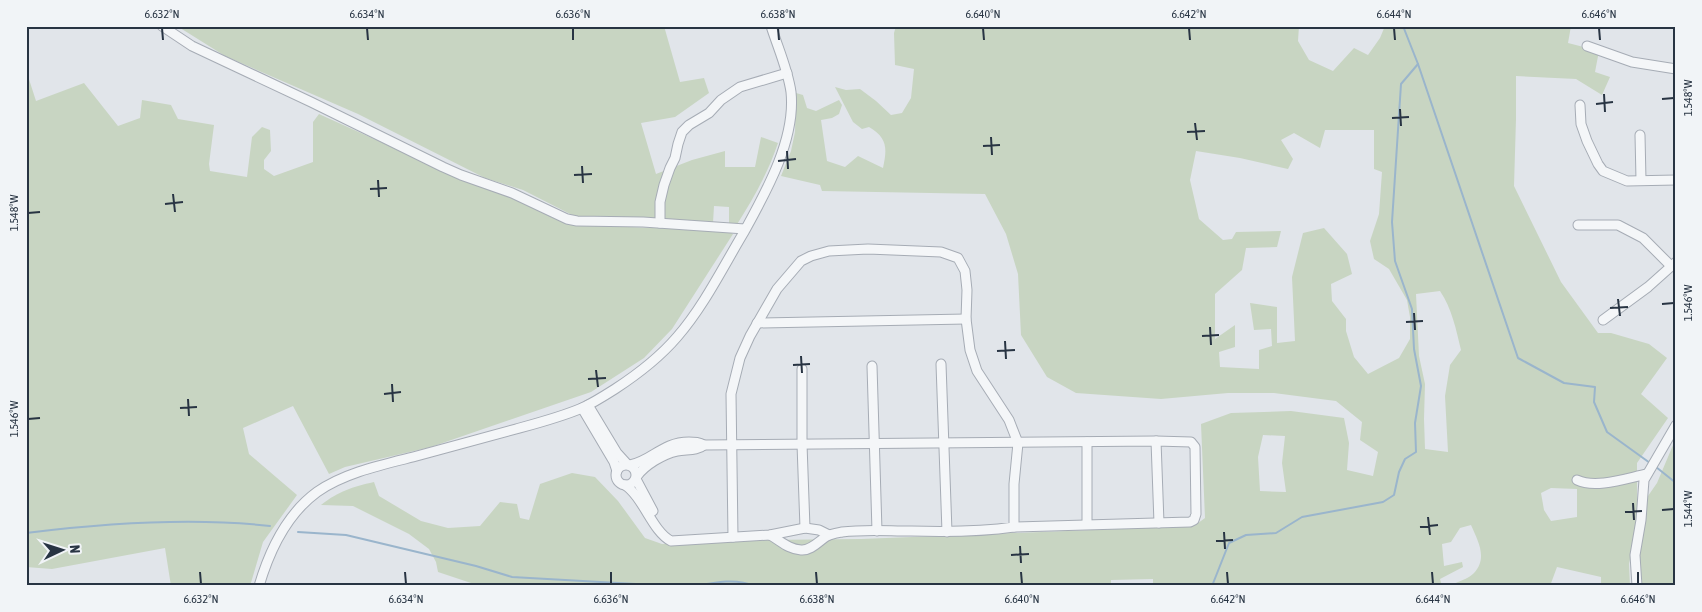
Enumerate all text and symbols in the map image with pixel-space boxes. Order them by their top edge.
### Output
text: 6.632°N [144,7,180,21]
text: 6.634°N [349,7,385,21]
text: 6.636°N [555,7,591,21]
text: 6.638°N [760,7,796,21]
text: 6.640°N [965,7,1001,21]
text: 6.642°N [1171,7,1207,21]
text: 6.644°N [1376,7,1412,21]
text: 6.646°N [1581,7,1617,21]
text: 1.548°W [1681,79,1695,116]
text: 1.548°W [7,194,21,231]
text: 1.546°W [1681,284,1695,321]
text: 1.546°W [7,400,21,437]
text: 1.544°W [1681,490,1695,527]
north arrow [38,524,88,574]
text: N [67,544,83,554]
text: 6.632°N [183,592,219,606]
text: 6.634°N [388,592,424,606]
text: 6.636°N [593,592,629,606]
text: 6.638°N [799,592,835,606]
text: 6.640°N [1004,592,1040,606]
text: 6.642°N [1210,592,1246,606]
text: 6.644°N [1415,592,1451,606]
text: 6.646°N [1620,592,1656,606]

